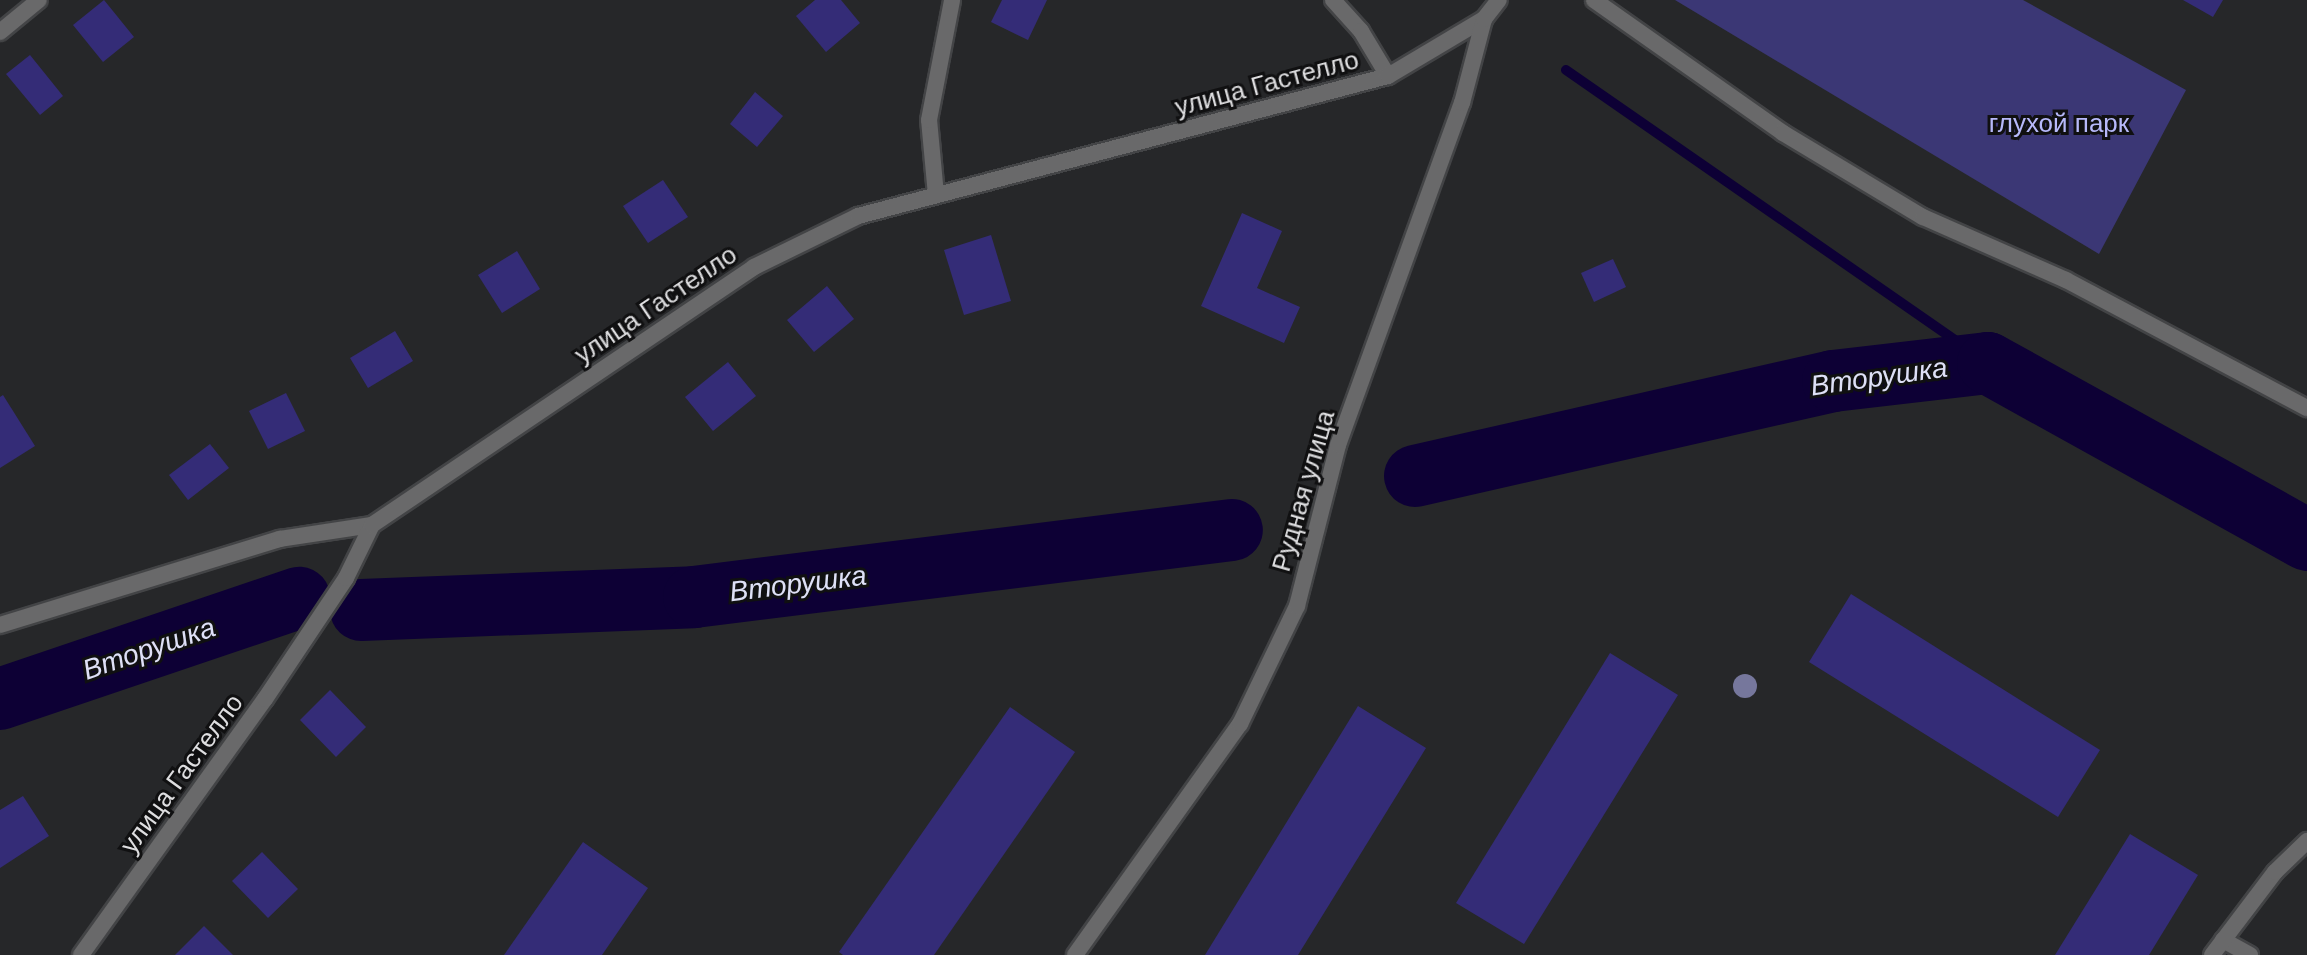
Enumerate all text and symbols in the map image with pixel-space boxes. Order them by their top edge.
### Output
street label: улица Гастелло [1172,44,1362,124]
park label: глухой парк [1989,108,2129,140]
street label: улица Гастелло [569,239,743,371]
water label: Вторушка [1808,351,1950,403]
street label: Рудная улица [1266,407,1342,575]
water label: Вторушка [727,559,869,609]
water label: Вторушка [78,611,220,687]
street label: улица Гастелло [114,688,250,860]

